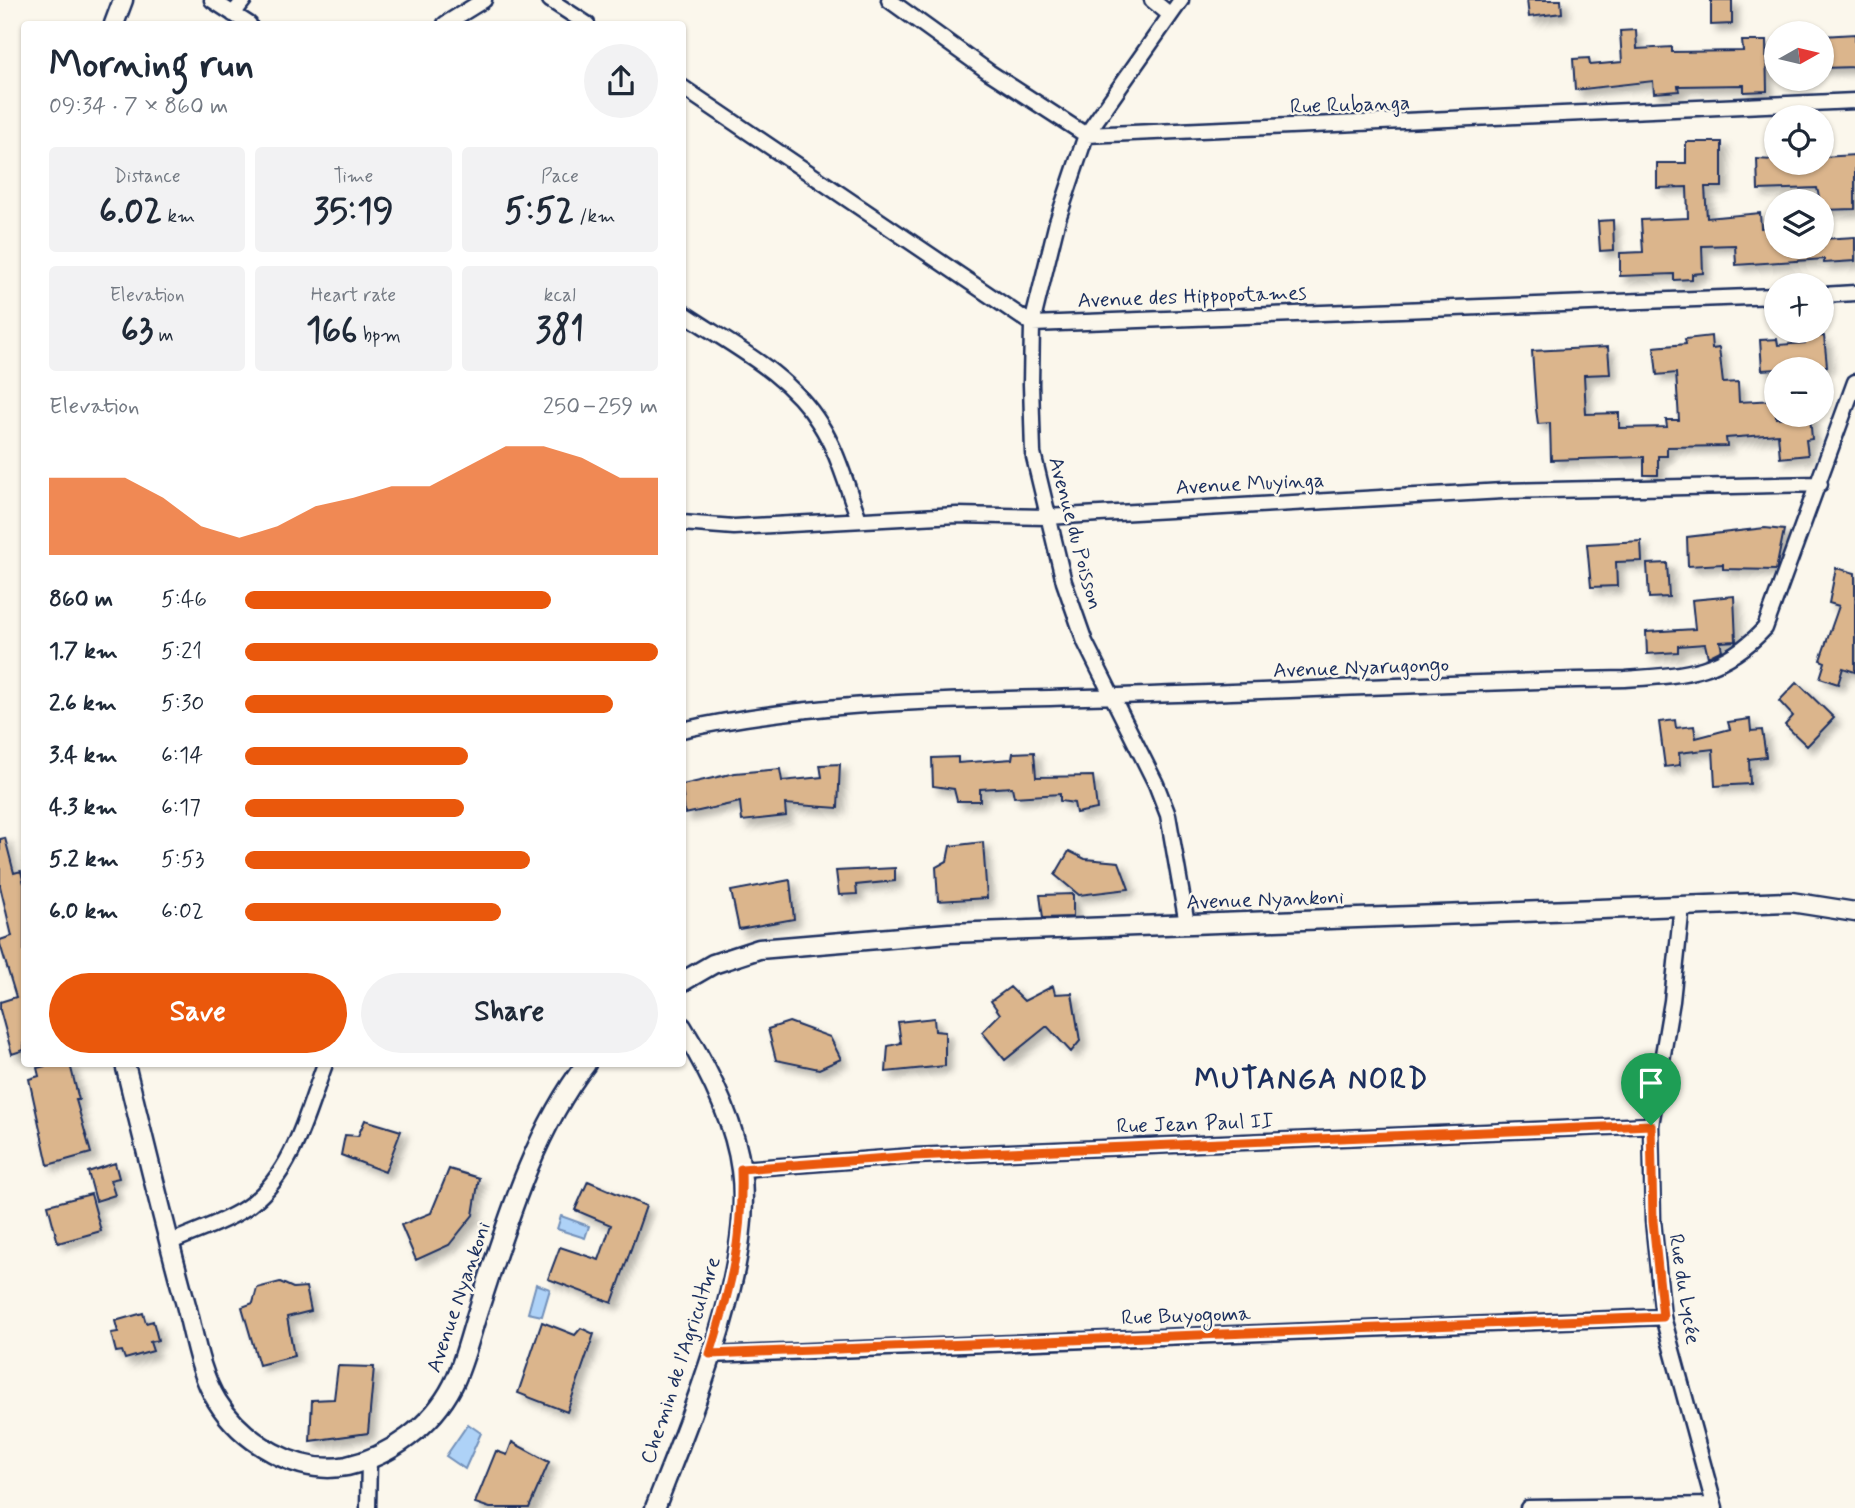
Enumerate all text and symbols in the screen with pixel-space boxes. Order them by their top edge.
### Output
north arrow [1764,21,1834,91]
map controls [1764,21,1834,427]
text: Morning run [49,41,254,90]
button: share [584,44,658,118]
street label: Rue Rubanga [1290,89,1411,121]
text: 09:34 · 7 × 860 m [49,92,228,122]
button: locate [1764,105,1834,175]
text: Distance [114,164,181,189]
text: Time [334,164,373,189]
text: Pace [541,164,579,189]
text: 6.02 [99,189,162,235]
text: 35:19 [313,189,394,235]
text: 5:52 [504,189,574,235]
button: layers [1764,189,1834,259]
text: km [162,204,195,229]
text: /km [574,204,615,229]
button: + [1764,273,1834,343]
street label: Avenue des Hippopotames [1077,279,1307,315]
text: Elevation [110,283,185,308]
text: Heart rate [311,283,396,308]
text: kcal [544,283,576,308]
text: 63 [121,308,153,354]
text: 166 [306,308,358,354]
text: 381 [536,308,584,354]
text: m [153,323,174,348]
text: bpm [358,323,401,348]
button: − [1764,357,1834,427]
text: Elevation [49,392,140,422]
text: 250–259 m [543,392,658,422]
street label: Avenue du Poisson [1041,454,1109,613]
street label: Avenue Muyinga [1175,466,1325,502]
text: 860 m [49,585,113,615]
text: 5:46 [161,585,207,615]
text: 1.7 km [49,637,118,667]
text: 5:21 [161,637,202,667]
street label: Avenue Nyarugongo [1273,651,1450,686]
text: 2.6 km [49,689,117,719]
text: 5:30 [161,689,205,719]
text: 3.4 km [49,741,117,771]
text: 6:14 [161,741,203,771]
text: 4.3 km [49,793,117,823]
text: 6:17 [161,793,201,823]
text: 5.2 km [49,845,119,875]
text: 5:53 [161,845,204,875]
street label: Avenue Nyankoni [1186,883,1344,917]
text: 6.0 km [49,897,118,927]
text: 6:02 [161,897,204,927]
button: Save [49,973,347,1053]
button: Share [361,973,658,1053]
pin [1621,1053,1681,1125]
district label: MUTANGA NORD [1195,1062,1429,1099]
icon: arrive [1632,1064,1670,1102]
street label: Rue Jean Paul II [1116,1107,1274,1141]
street label: Avenue Nyankoni [420,1218,498,1376]
street label: Rue du Lycée [1661,1232,1707,1347]
street label: Chemin de l'Agriculture [634,1253,728,1468]
street label: Rue Buyogoma [1121,1300,1252,1333]

